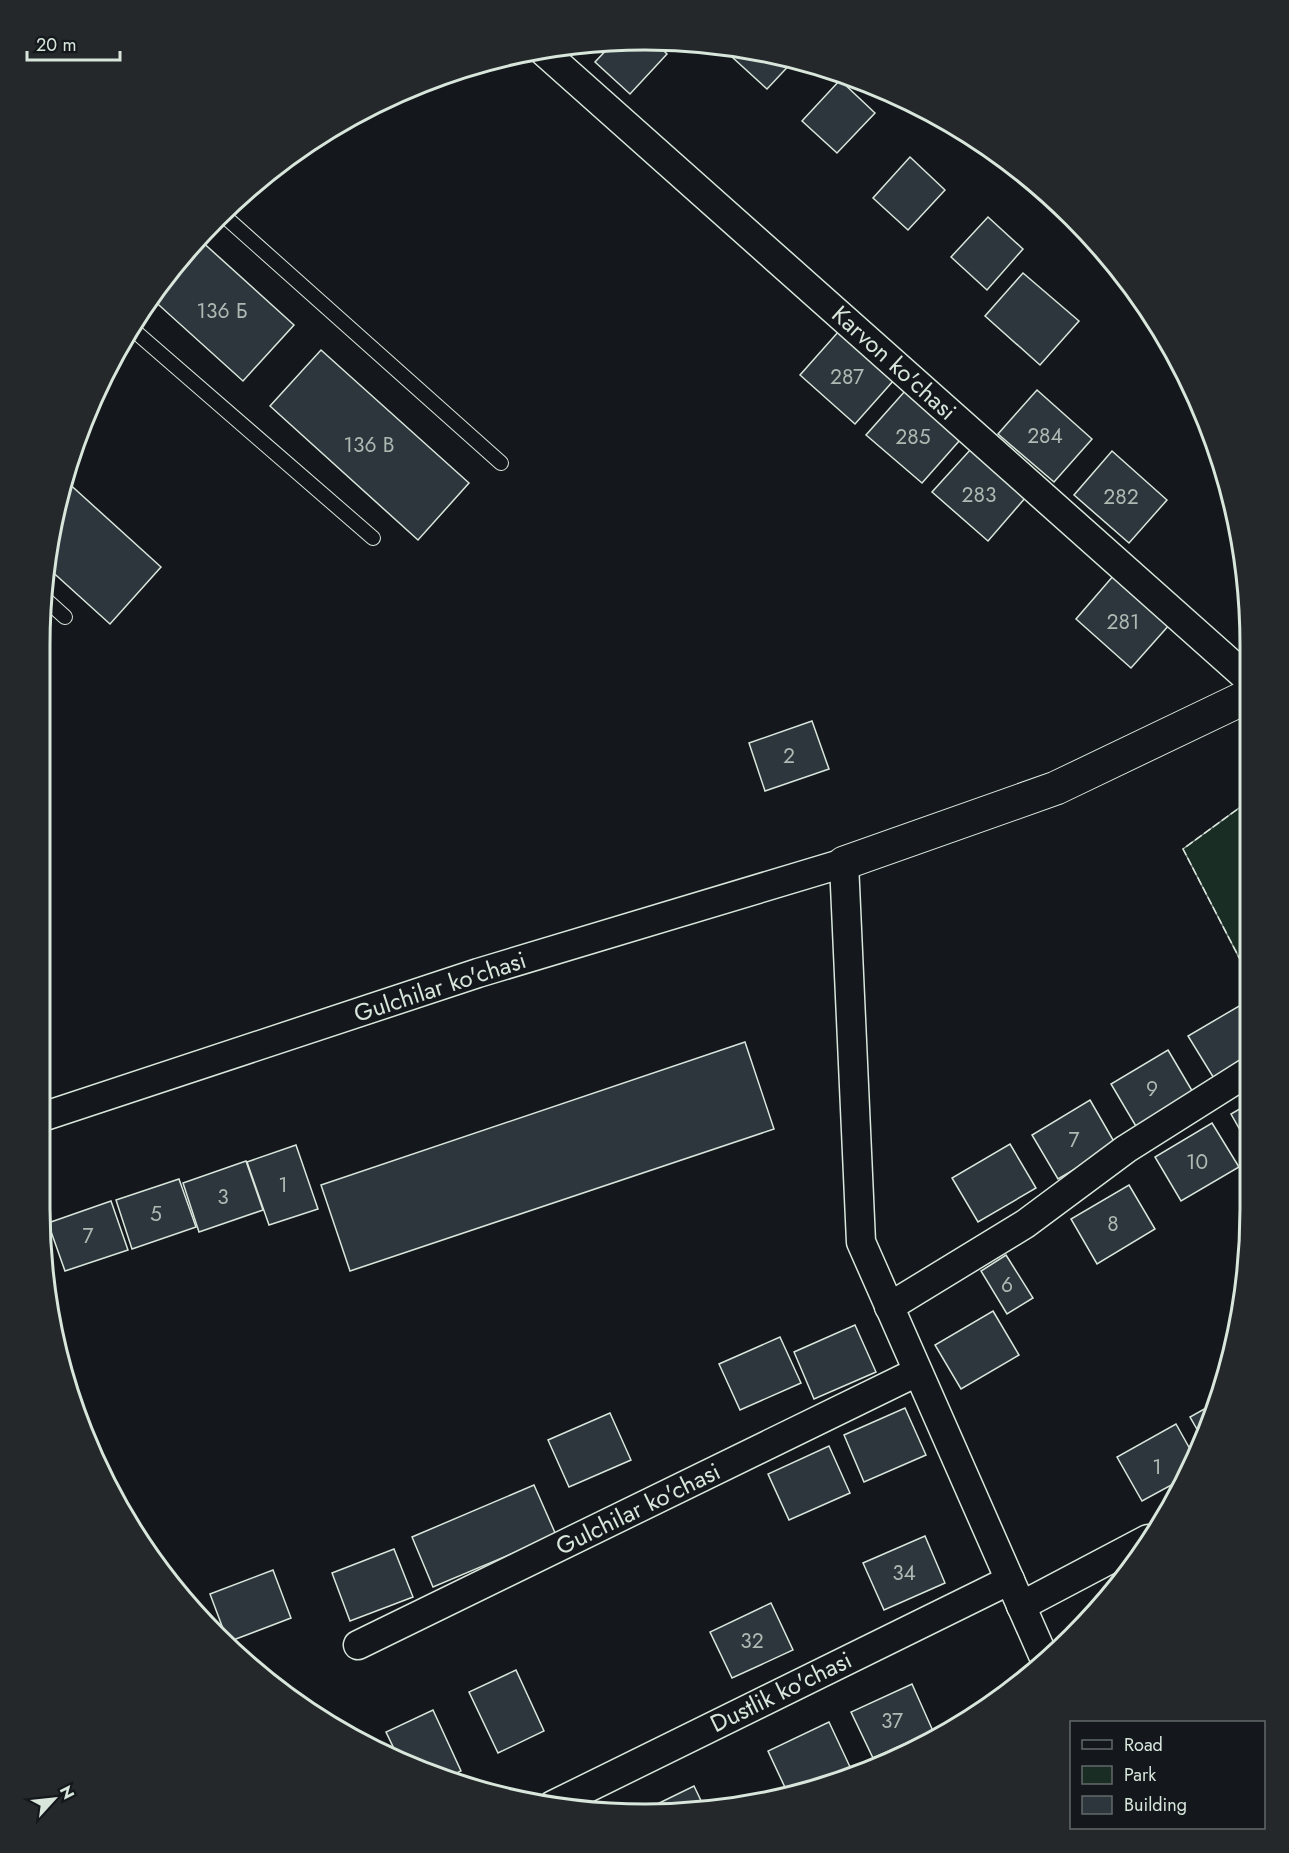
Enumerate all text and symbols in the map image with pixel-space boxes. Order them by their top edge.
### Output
scale bar [27,24,120,62]
text: 20 m [36,32,76,58]
house number: 136 Б [197,296,247,326]
street label: Karvon ko'chasi [824,297,964,428]
house number: 287 [830,362,864,392]
house number: 284 [1027,421,1063,451]
house number: 285 [895,422,931,452]
house number: 136 В [343,430,395,460]
house number: 283 [962,480,996,510]
house number: 282 [1103,482,1139,512]
house number: 281 [1107,607,1139,637]
house number: 2 [783,741,795,771]
street label: Gulchilar ko'chasi [349,942,531,1031]
house number: 9 [1146,1074,1158,1104]
house number: 7 [1068,1125,1080,1155]
house number: 10 [1186,1147,1208,1177]
house number: 1 [278,1170,288,1200]
house number: 3 [217,1182,229,1212]
house number: 5 [150,1199,162,1229]
house number: 8 [1107,1209,1119,1239]
house number: 7 [82,1221,94,1251]
house number: 6 [1001,1270,1013,1300]
house number: 1 [1152,1452,1162,1482]
street label: Gulchilar ko'chasi [550,1454,726,1564]
house number: 34 [892,1558,916,1588]
house number: 32 [740,1626,764,1656]
street label: Dustlik ko'chasi [704,1642,857,1741]
house number: 37 [881,1706,903,1736]
legend [1070,1721,1265,1829]
text: Road [1124,1732,1163,1758]
text: Park [1124,1762,1156,1788]
north arrow [24,1769,84,1829]
text: N [54,1782,80,1803]
text: Building [1124,1792,1187,1818]

